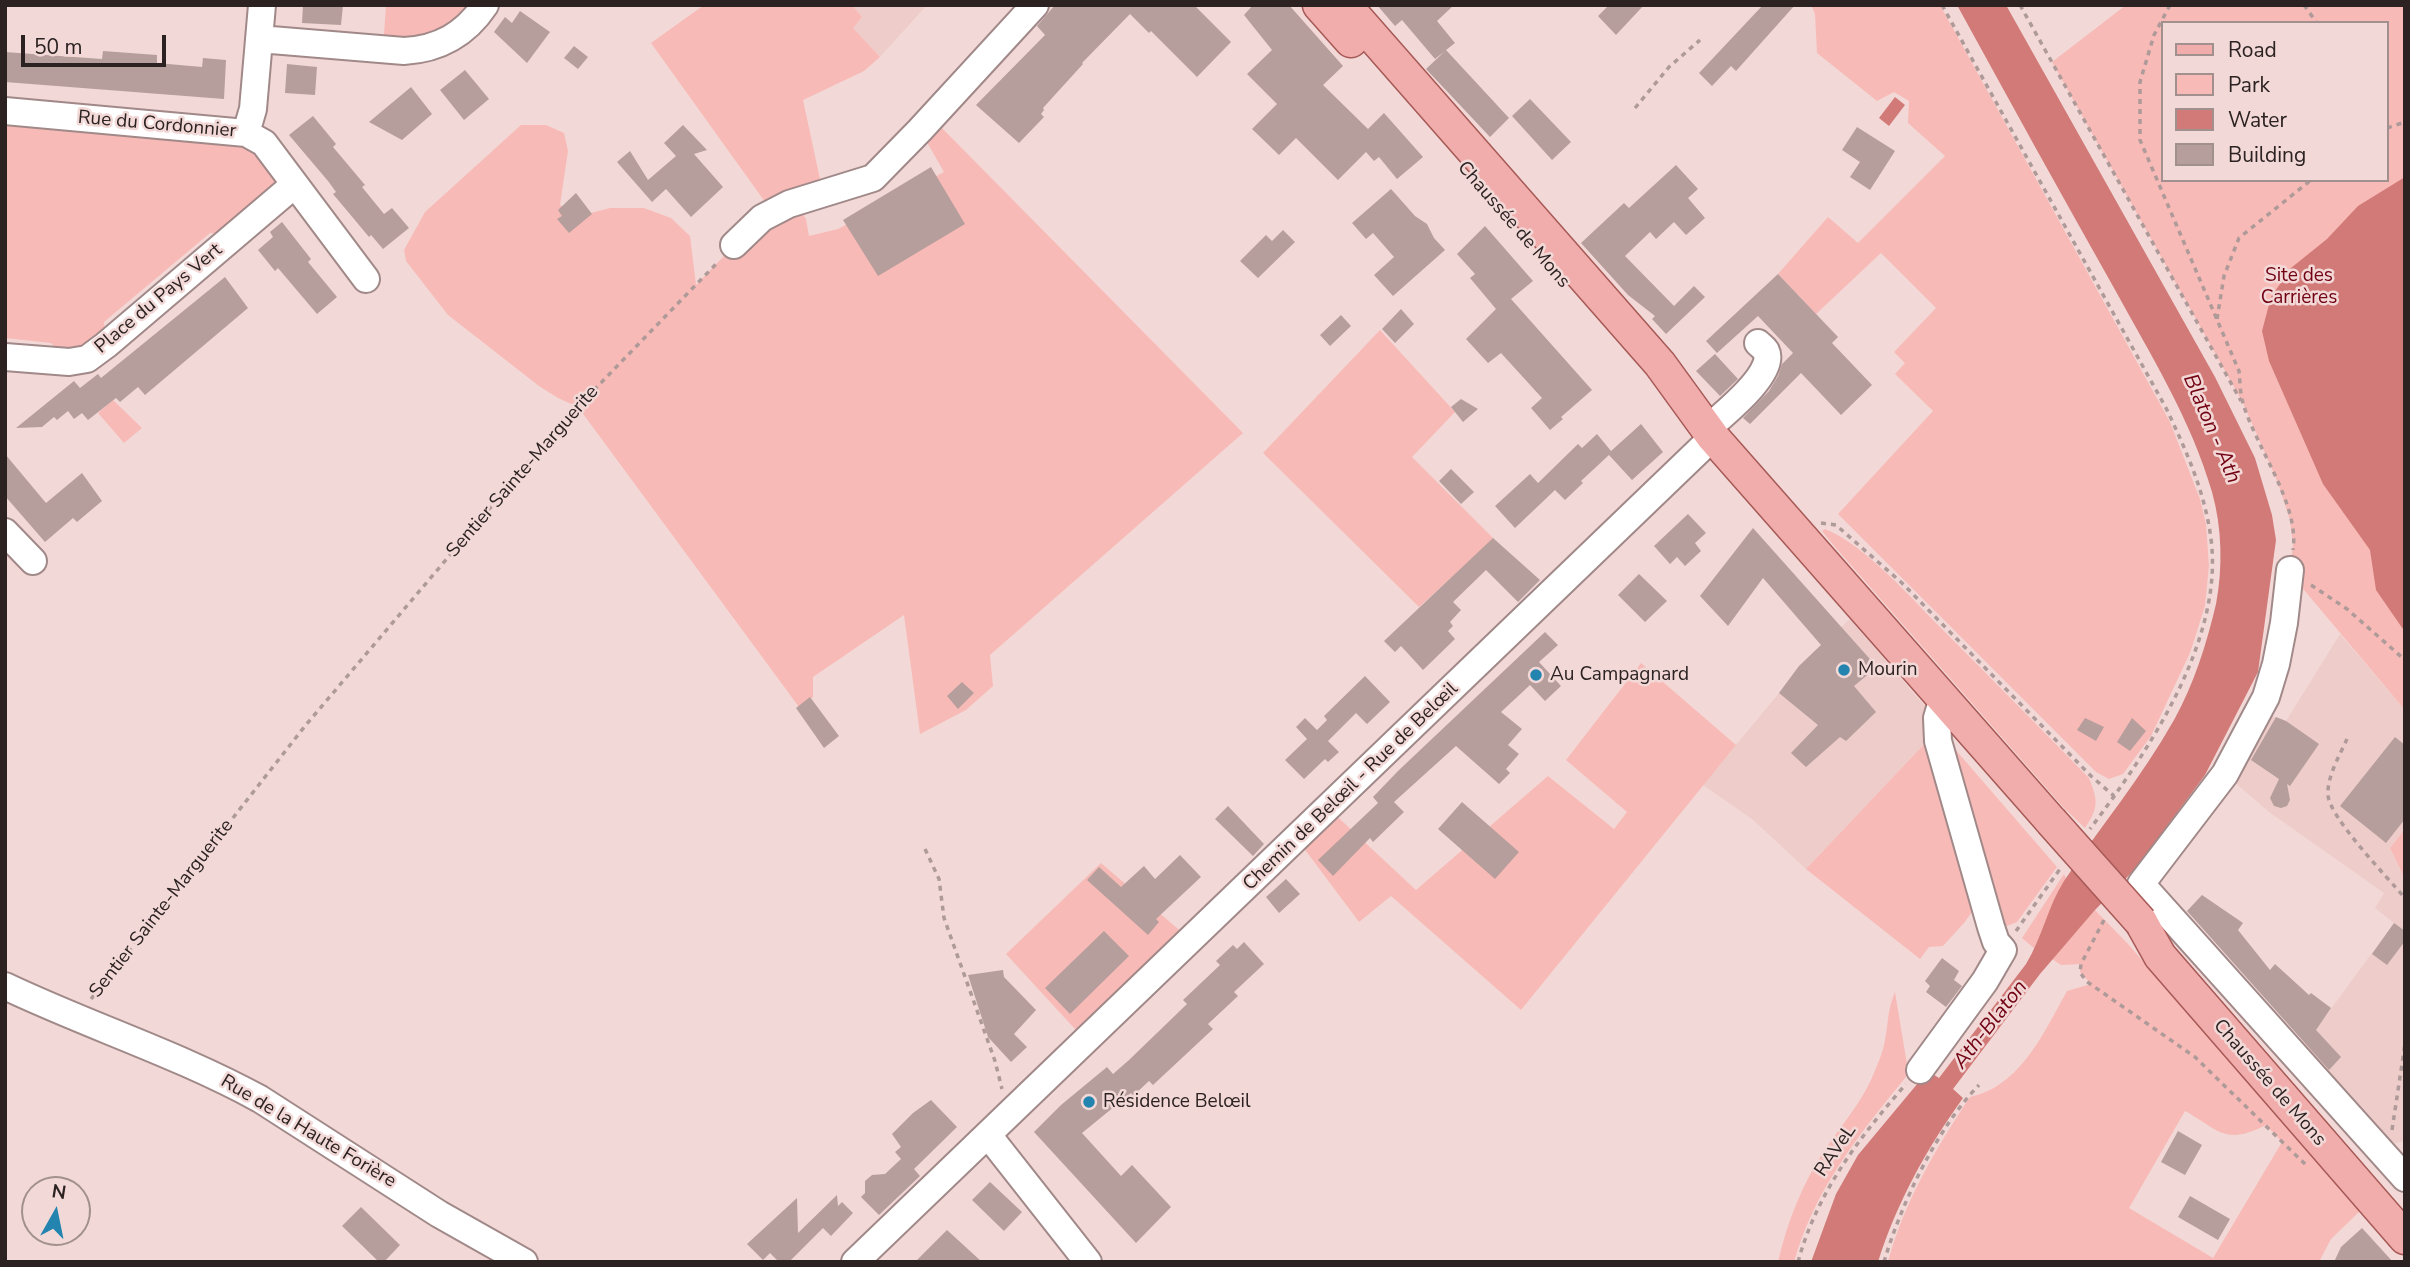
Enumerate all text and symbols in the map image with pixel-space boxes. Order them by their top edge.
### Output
scale bar [24,21,170,65]
legend [2162,21,2389,182]
text: 50 m [34,33,83,61]
text: Road [2228,36,2277,64]
text: Park [2228,71,2270,99]
text: Water [2228,106,2287,134]
street label: Rue du Cordonnier [77,107,237,143]
text: Building [2228,141,2306,169]
street label: Chaussée de Mons [1452,157,1574,293]
street label: Place du Pays Vert [91,239,227,359]
park label: Site des Carrières [2261,265,2337,309]
water label: Blaton - Ath [2177,370,2245,488]
street label: Sentier Sainte-Marguerite [442,381,604,563]
place label: Mourin [1858,659,1917,681]
marker: Mourin [1836,662,1852,678]
place label: Au Campagnard [1550,664,1689,686]
marker: Au Campagnard [1528,667,1544,683]
street label: Chemin de Belœil - Rue de Belœil [1239,678,1463,896]
street label: Sentier Sainte-Marguerite [85,815,239,1003]
water label: Ath-Blaton [1949,976,2033,1074]
street label: Chaussée de Mons [2208,1015,2330,1151]
street label: Rue de la Haute Forière [216,1071,400,1193]
place label: Résidence Belœil [1103,1091,1251,1113]
marker: Résidence Belœil [1081,1094,1097,1110]
street label: RAVeL [1810,1121,1862,1181]
north arrow [21,1176,91,1246]
text: N [50,1178,68,1206]

